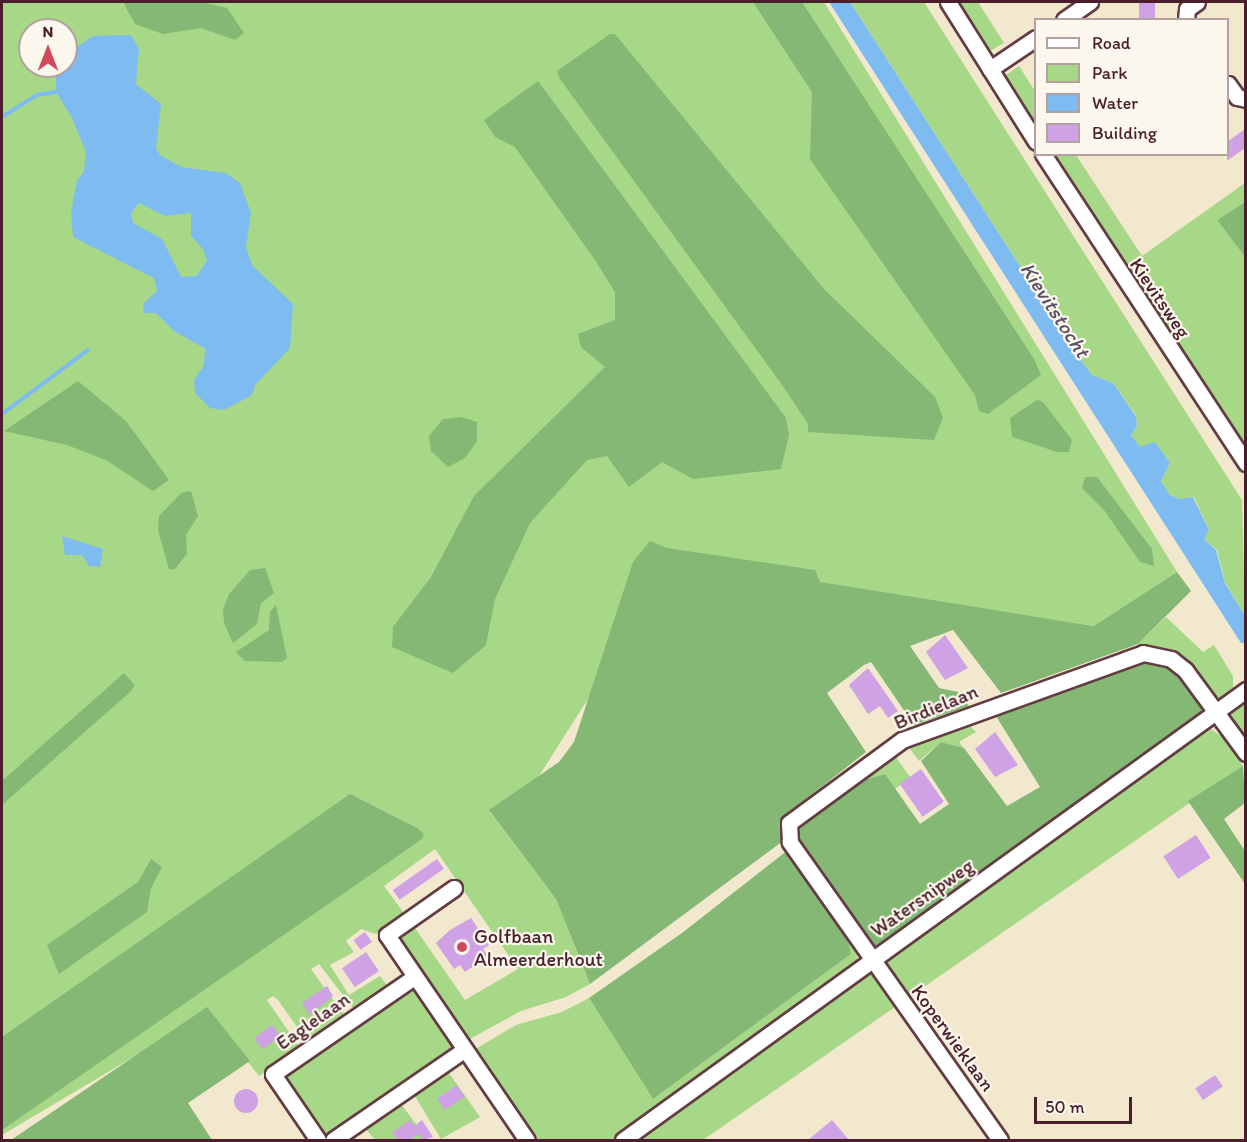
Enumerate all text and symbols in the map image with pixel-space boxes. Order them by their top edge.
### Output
north arrow [18,18,78,78]
legend [1034,18,1229,156]
text: N [43,22,53,41]
text: Road [1092,32,1131,54]
text: Park [1092,62,1127,84]
text: Water [1092,92,1138,114]
text: Building [1092,122,1157,144]
street label: Kievitsweg [1124,253,1196,343]
water label: Kievitstocht [1015,258,1095,362]
street label: Birdielaan [890,679,982,735]
street label: Watersnipweg [866,854,978,942]
place label: Golfbaan Almeerderhout [474,924,603,971]
marker: Golfbaan Almeerderhout [455,940,469,954]
street label: Koperwieklaan [906,980,1000,1096]
street label: Eaglelaan [271,987,355,1055]
scale bar [1037,1085,1134,1123]
text: 50 m [1045,1096,1085,1118]

